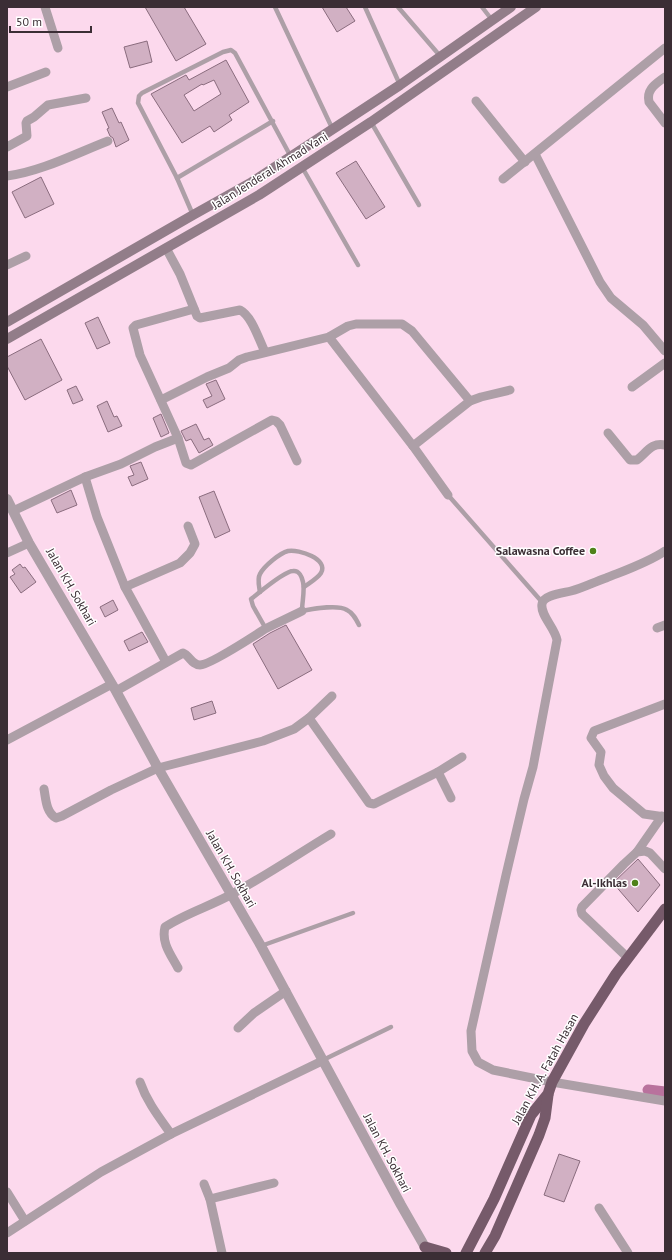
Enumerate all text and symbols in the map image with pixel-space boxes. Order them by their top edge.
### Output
scale bar [10,8,91,34]
text: 50 m [16,14,42,29]
street label: Jalan Jenderal Ahmad Yani [208,129,330,213]
place label: Salawasna Coffee [496,543,585,558]
street label: Jalan KH. Sokhari [43,544,100,628]
marker: Salawasna Coffee [588,546,598,556]
street label: Jalan KH. Sokhari [203,826,260,910]
place label: Al-Ikhlas [581,875,627,890]
marker: Al-Ikhlas [630,878,640,888]
street label: Jalan KH. A. Fatah Hasan [507,1011,581,1128]
street label: Jalan KH. Sokhari [360,1110,415,1195]

